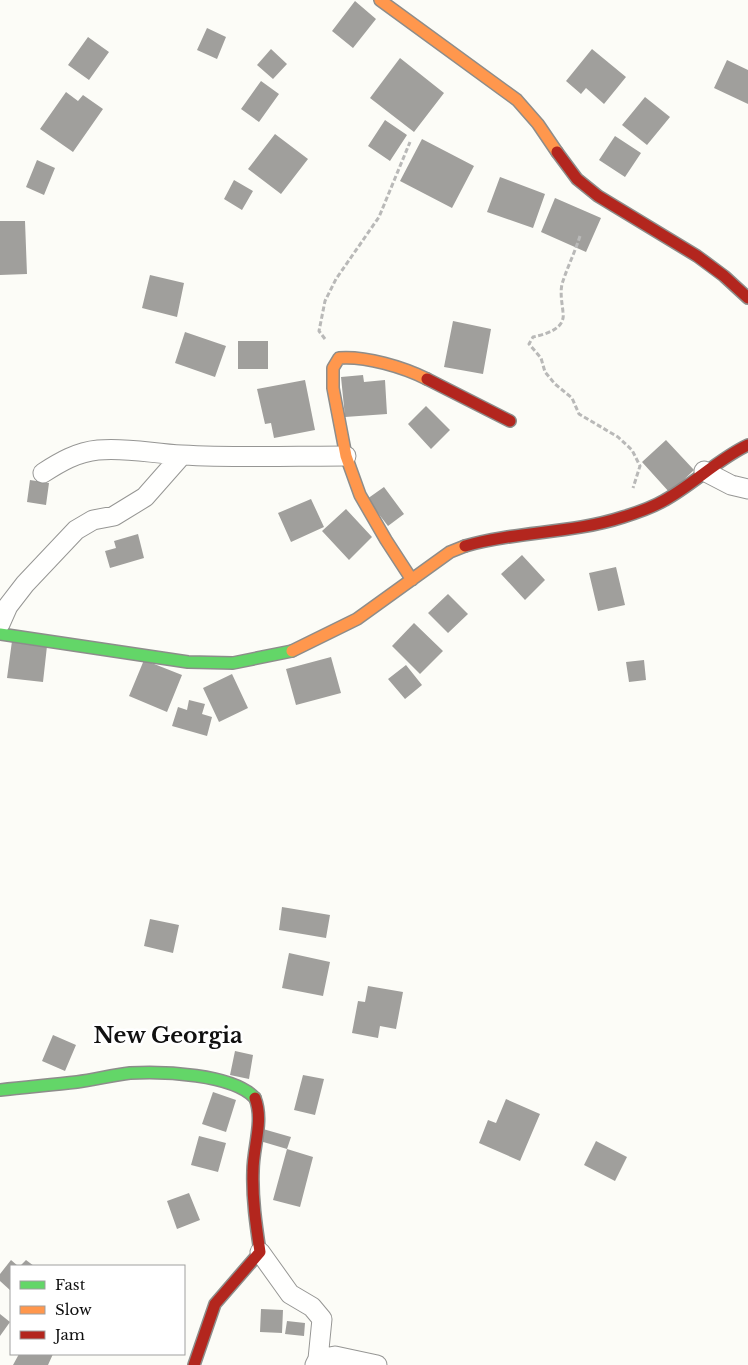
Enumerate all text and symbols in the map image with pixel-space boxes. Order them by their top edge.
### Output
district label: New Georgia [93,1022,243,1049]
legend [10,1265,185,1355]
text: Fast [55,1275,86,1294]
text: Slow [55,1300,92,1319]
text: Jam [53,1325,85,1344]

